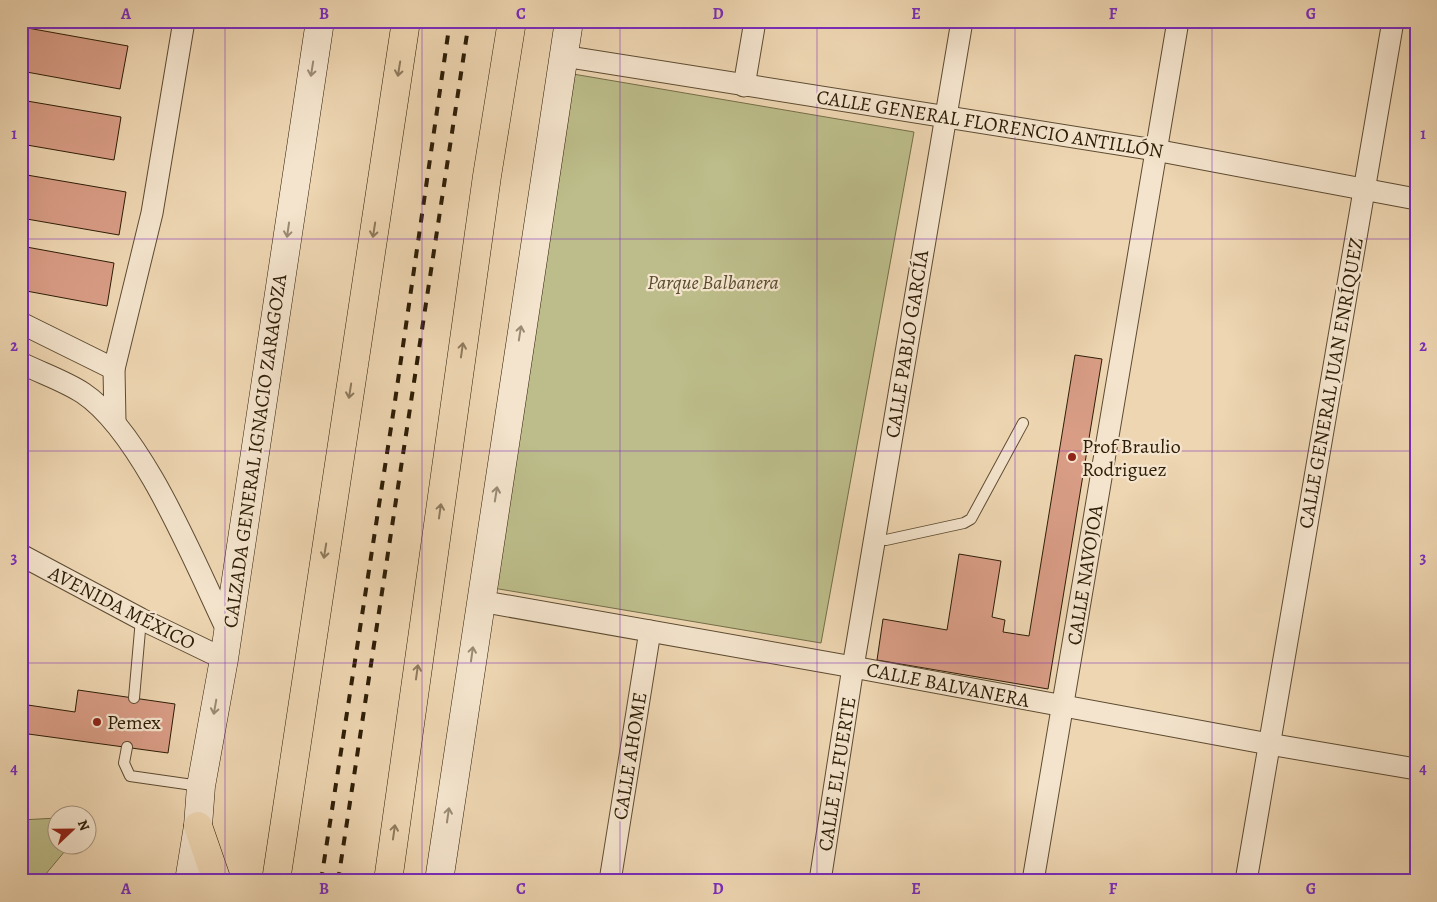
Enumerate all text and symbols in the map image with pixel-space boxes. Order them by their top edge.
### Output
text: A [120,3,132,25]
text: B [319,3,329,25]
text: C [516,3,526,25]
text: D [712,3,724,25]
text: E [911,3,921,25]
text: F [1109,3,1118,25]
text: G [1306,3,1316,25]
one-way arrow [307,61,317,77]
one-way arrow [393,61,403,77]
street label: CALLE GENERAL FLORENCIO ANTILLÓN [815,83,1165,165]
text: 1 [11,123,17,145]
text: 1 [1420,123,1426,145]
one-way arrow [282,222,292,238]
one-way arrow [369,222,379,238]
street label: CALLE GENERAL JUAN ENRÍQUEZ [1292,235,1370,531]
street label: CALLE PABLO GARCÍA [879,248,935,440]
park label: Parque Balbanera [647,269,779,296]
street label: CALZADA GENERAL IGNACIO ZARAGOZA [217,272,293,630]
one-way arrow [516,325,526,341]
text: 2 [10,335,18,357]
text: 2 [1419,335,1427,357]
one-way arrow [458,342,468,358]
one-way arrow [344,382,354,398]
place label: Prof Braulio Rodriguez [1082,433,1181,483]
marker: Prof Braulio Rodriguez [1066,451,1078,463]
one-way arrow [491,486,501,502]
one-way arrow [435,503,445,519]
street label: CALLE NAVOJOA [1061,503,1109,647]
one-way arrow [320,543,330,559]
text: 3 [11,547,18,569]
text: 3 [1420,547,1427,569]
street label: AVENIDA MÉXICO [43,559,200,657]
one-way arrow [467,647,477,663]
street label: CALLE BALVANERA [864,656,1032,714]
one-way arrow [412,664,422,680]
street label: CALLE AHOME [607,690,653,822]
street label: CALLE EL FUERTE [811,695,863,853]
one-way arrow [210,699,220,715]
place label: Pemex [107,709,161,736]
marker: Pemex [91,716,103,728]
text: 4 [10,758,18,780]
text: 4 [1419,758,1427,780]
north arrow [48,804,98,854]
one-way arrow [444,808,454,824]
text: N [73,817,94,834]
one-way arrow [390,825,400,841]
text: A [120,878,132,900]
text: B [319,878,329,900]
text: C [516,878,526,900]
text: D [712,878,724,900]
text: E [911,878,921,900]
text: F [1109,878,1118,900]
text: G [1306,878,1316,900]

